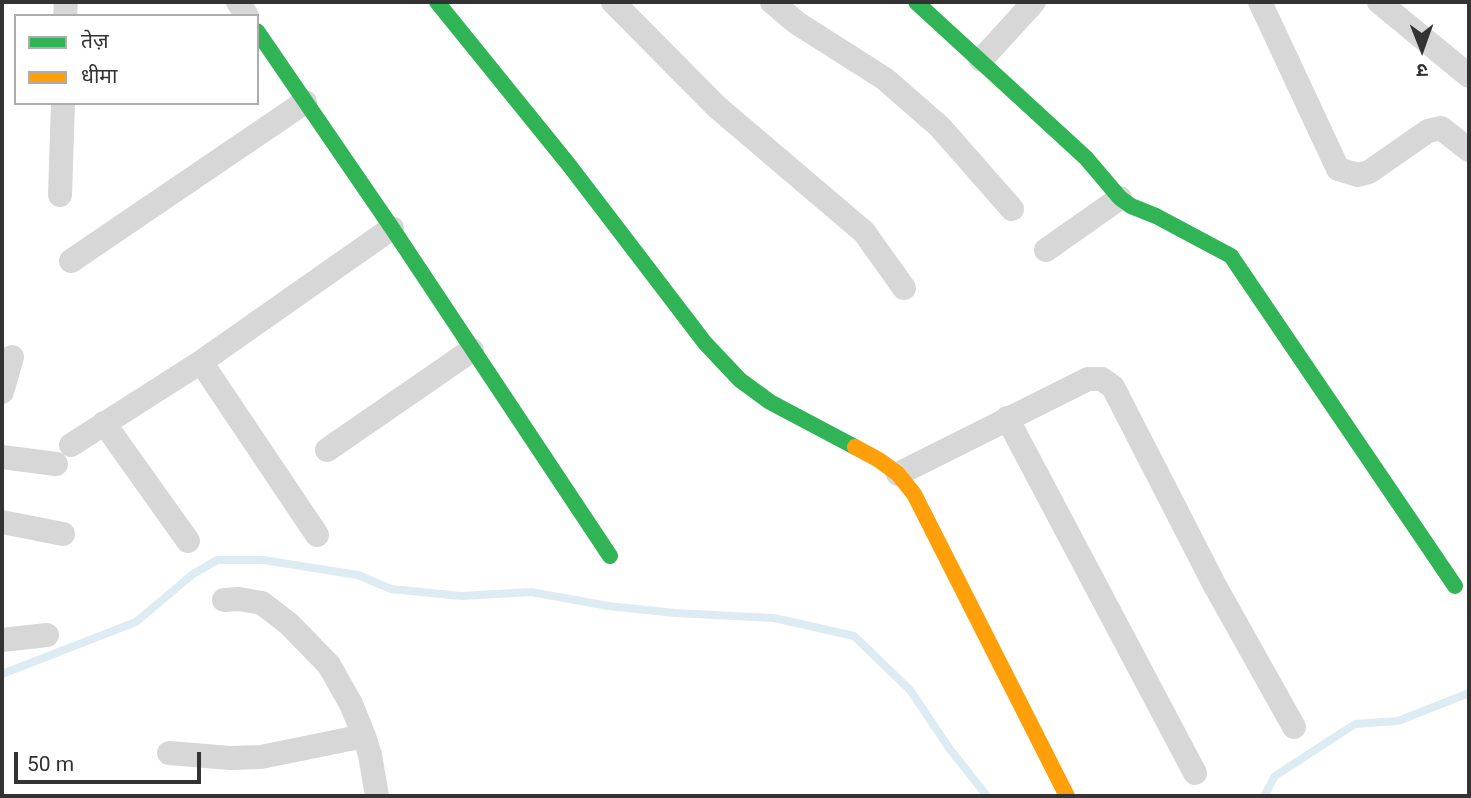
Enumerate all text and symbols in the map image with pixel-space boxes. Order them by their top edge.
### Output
legend [14,14,259,105]
north arrow [1387,14,1457,84]
text: तेज़ [81,29,109,53]
text: उ [1417,59,1428,82]
text: धीमा [81,64,117,88]
scale bar [18,738,205,782]
text: 50 m [27,752,74,776]

